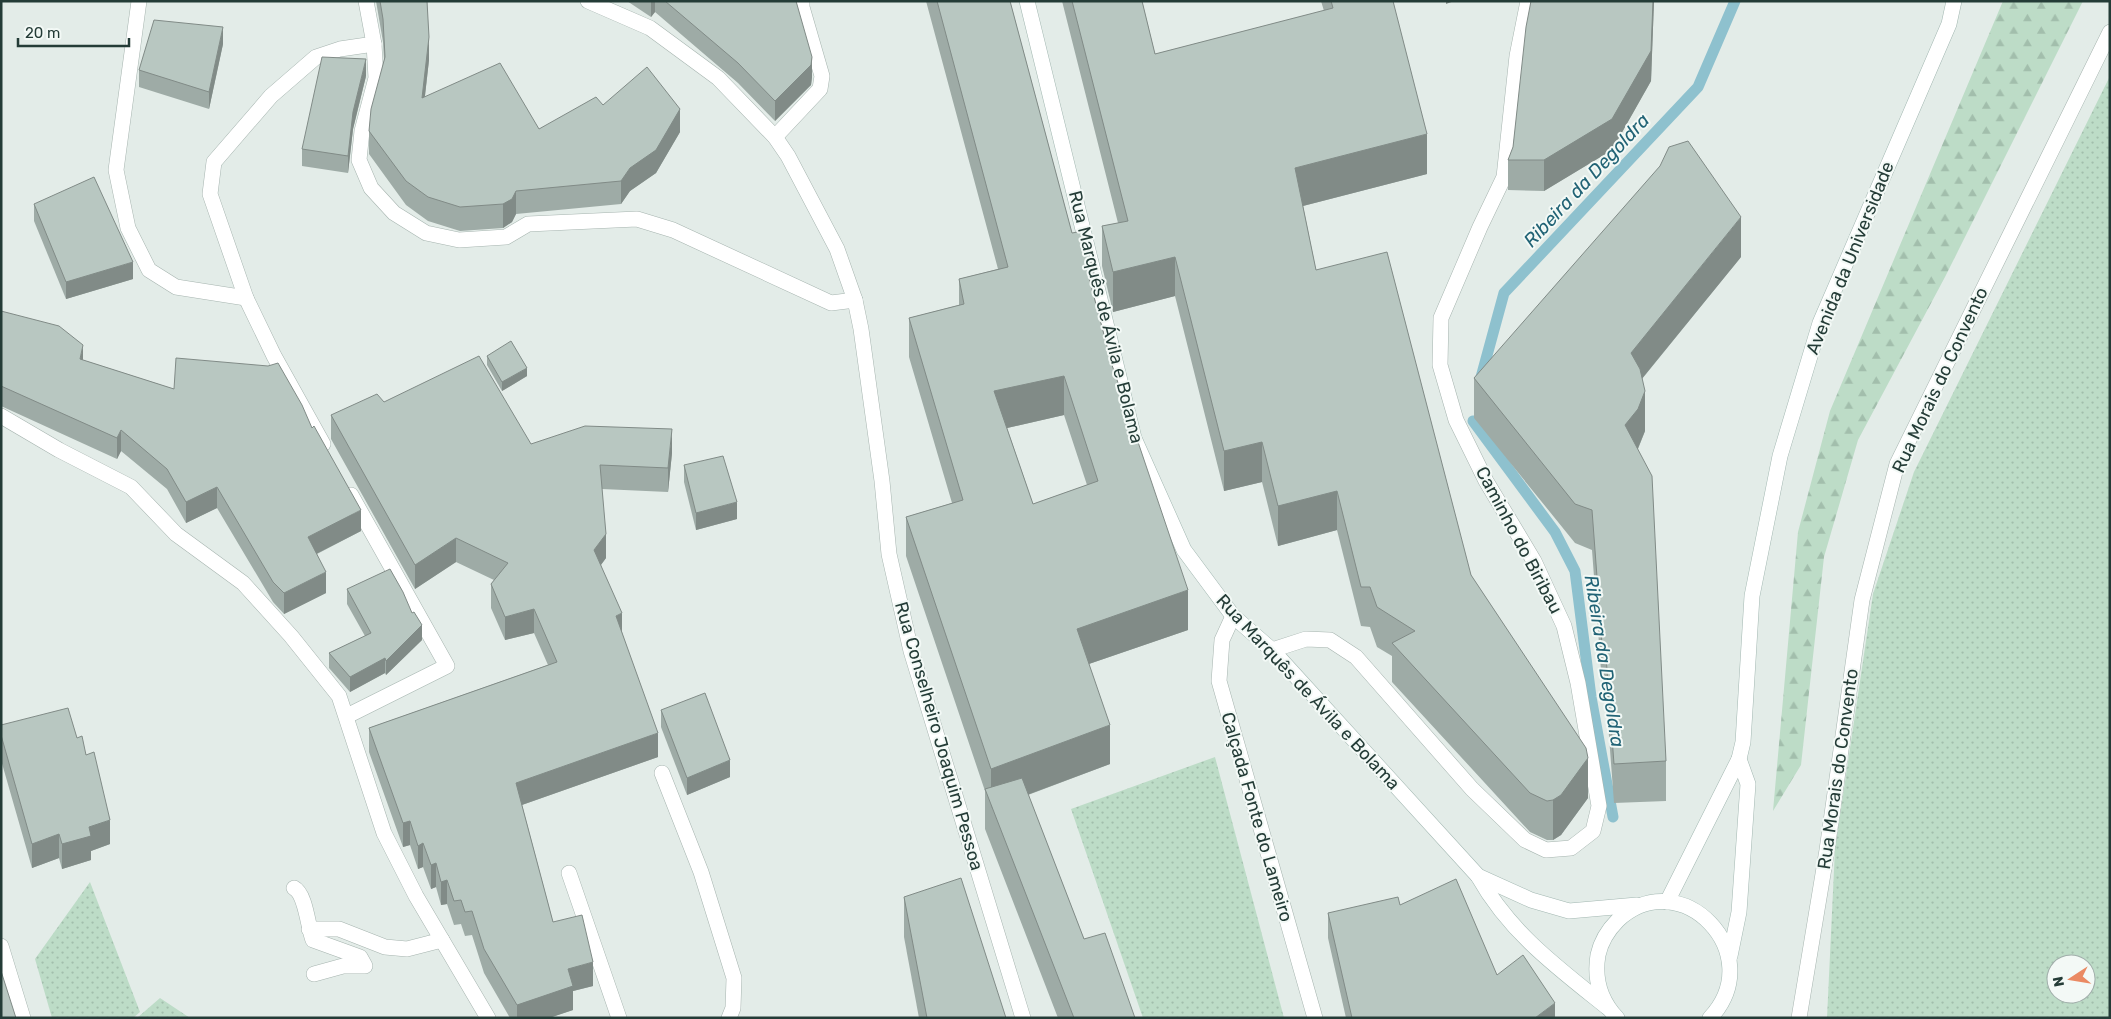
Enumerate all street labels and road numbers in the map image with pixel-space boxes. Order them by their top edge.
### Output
street label: Avenida da Universidade [1801,158,1899,358]
street label: Rua Marquês de Ávila e Bolama [1064,188,1148,446]
street label: Rua Morais do Convento [1887,284,1993,476]
street label: Caminho do Biribau [1471,463,1567,617]
street label: Rua Marquês de Ávila e Bolama [1211,590,1405,794]
street label: Rua Conselheiro Joaquim Pessoa [890,599,988,873]
street label: Rua Morais do Convento [1813,667,1863,871]
street label: Calçada Fonte do Lameiro [1217,710,1297,924]

